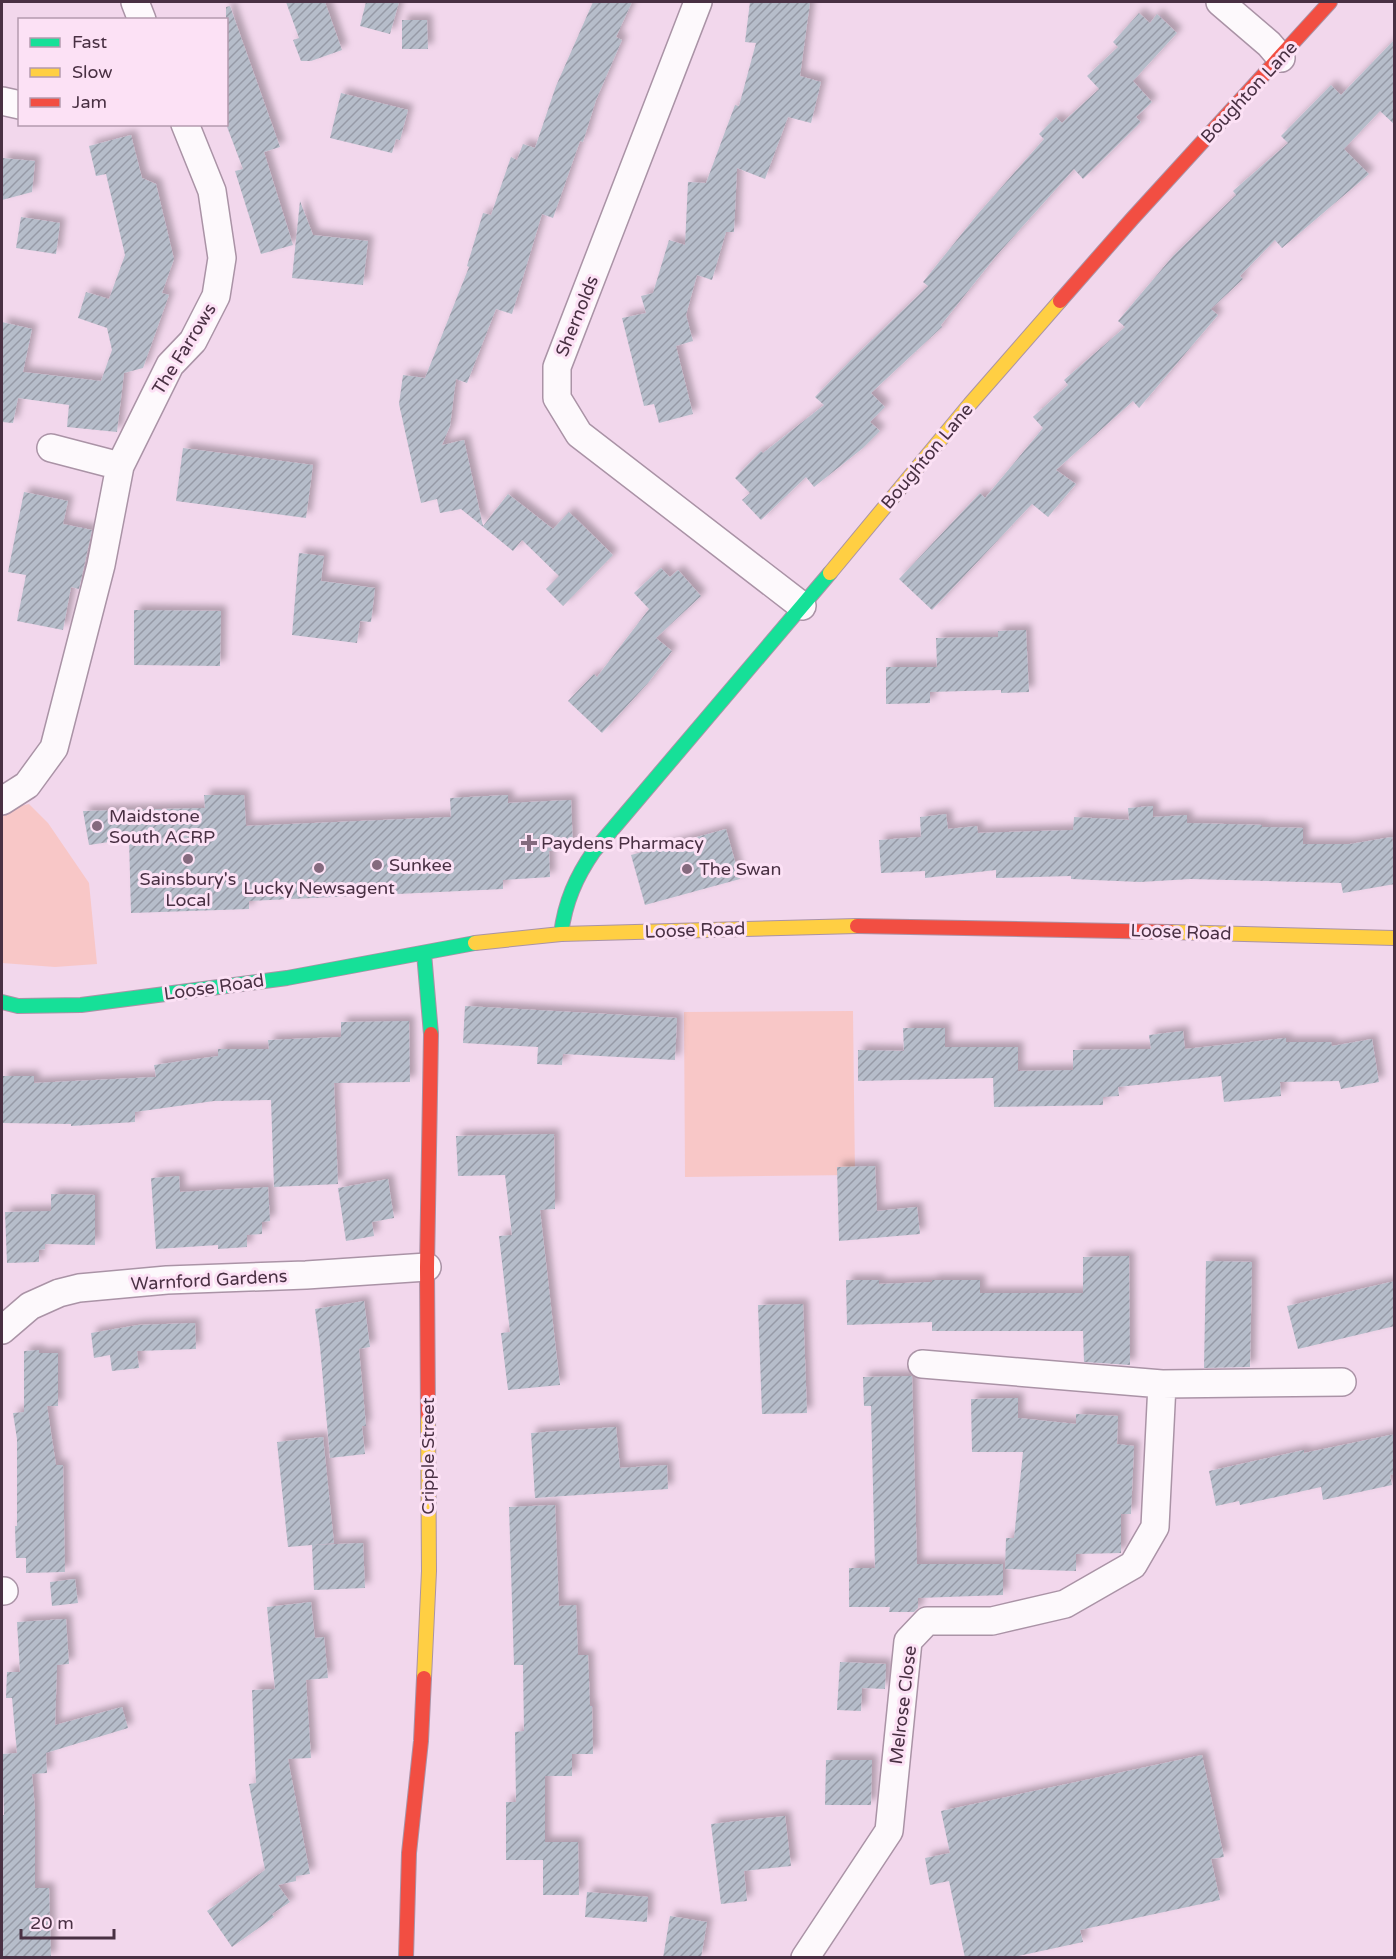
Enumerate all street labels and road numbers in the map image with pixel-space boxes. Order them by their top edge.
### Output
street label: Boughton Lane [1196,36,1302,148]
street label: Shernolds [551,272,603,360]
street label: The Farrows [147,299,221,399]
street label: Boughton Lane [876,399,978,513]
street label: Loose Road [644,917,746,943]
street label: Loose Road [1130,919,1232,945]
street label: Loose Road [162,969,266,1005]
street label: Warnford Gardens [130,1265,288,1295]
street label: Cripple Street [417,1397,439,1515]
street label: Melrose Close [885,1644,921,1766]

